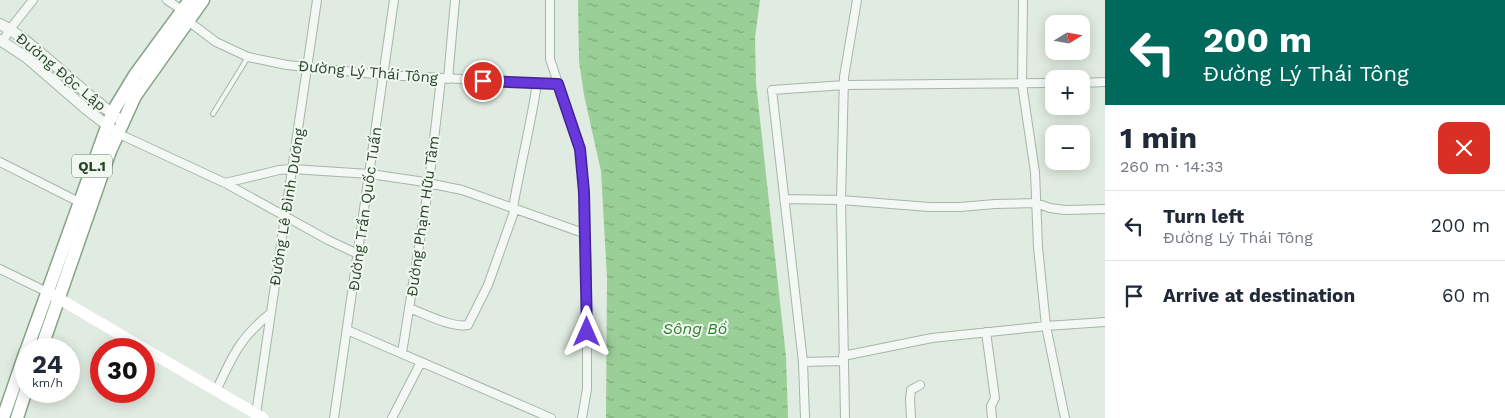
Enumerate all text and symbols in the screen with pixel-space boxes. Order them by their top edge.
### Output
north arrow [1045,15,1090,60]
map controls [1045,15,1090,170]
text: 200 m [1203,19,1312,61]
icon: left [1120,20,1185,85]
street label: Đường Độc Lập [12,29,110,115]
street label: Đường Lý Thái Tông [297,57,439,87]
pin [462,60,504,102]
text: Đường Lý Thái Tông [1203,61,1409,86]
icon: arrive [469,67,497,95]
button: + [1045,70,1090,115]
text: 1 min [1120,120,1197,155]
button: close [1438,122,1490,174]
button: − [1045,125,1090,170]
street label: Đường Trần Quốc Tuấn [345,126,385,292]
street label: Đường Lê Đình Dương [266,127,308,287]
street label: Đường Phạm Hữu Tâm [403,134,443,298]
road number: QL.1 [72,154,112,178]
text: 260 m · 14:33 [1120,157,1223,176]
text: Turn left [1163,205,1244,228]
icon: left [1120,212,1148,240]
text: 200 m [1431,214,1490,237]
text: Đường Lý Thái Tông [1163,228,1313,247]
icon: arrive [1120,282,1148,310]
text: Arrive at destination [1163,284,1355,307]
text: 60 m [1442,284,1490,307]
position arrow [560,305,612,357]
water label: Sông Bồ [663,319,727,338]
speed limit sign: 30 [90,338,155,403]
text: 24 [32,350,63,379]
text: km/h [32,376,63,390]

